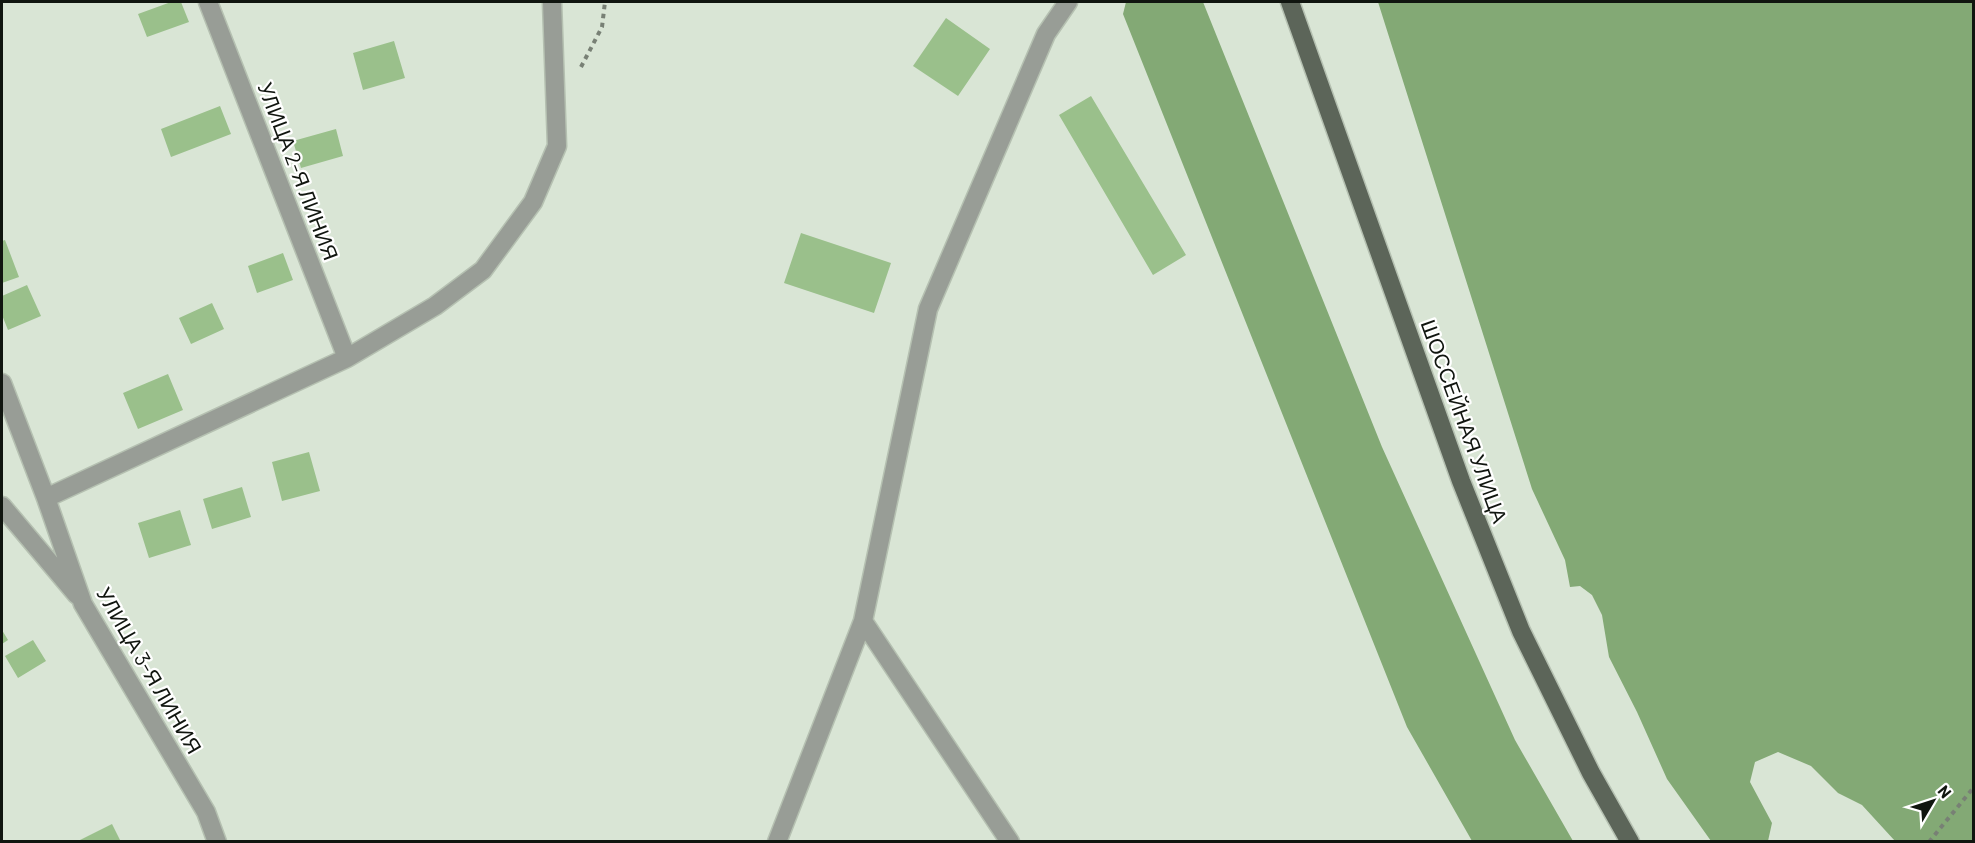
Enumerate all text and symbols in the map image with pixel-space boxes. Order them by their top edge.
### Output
street label: УЛИЦА 2-Я ЛИНИЯ [254,79,344,263]
street label: ШОССЕЙНАЯ УЛИЦА [1417,316,1513,526]
street label: УЛИЦА 3-Я ЛИНИЯ [92,582,208,758]
north arrow [1903,771,1963,831]
text: N [1934,781,1956,801]

